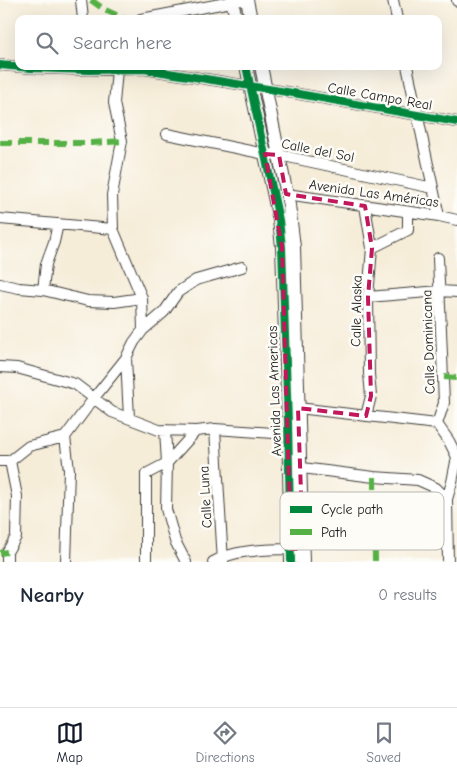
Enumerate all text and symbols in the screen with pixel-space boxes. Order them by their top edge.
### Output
search box [15,15,442,70]
icon: search [33,29,61,57]
text: Search here [73,32,172,54]
street label: Calle Campo Real [326,79,434,114]
street label: Calle del Sol [280,135,356,166]
street label: Avenida Las Américas [308,176,440,211]
street label: Calle Alaska [347,275,366,347]
street label: Calle Dominicana [418,289,439,394]
street label: Avenida Las Americas [264,325,285,457]
street label: Calle Luna [195,465,216,529]
legend [280,492,444,550]
text: Cycle path [321,501,383,518]
text: Path [321,524,347,541]
text: Nearby [20,583,84,607]
text: 0 results [378,586,437,604]
tab: Map [56,719,84,766]
tab: Directions [195,719,255,766]
tab: Saved [366,719,401,766]

